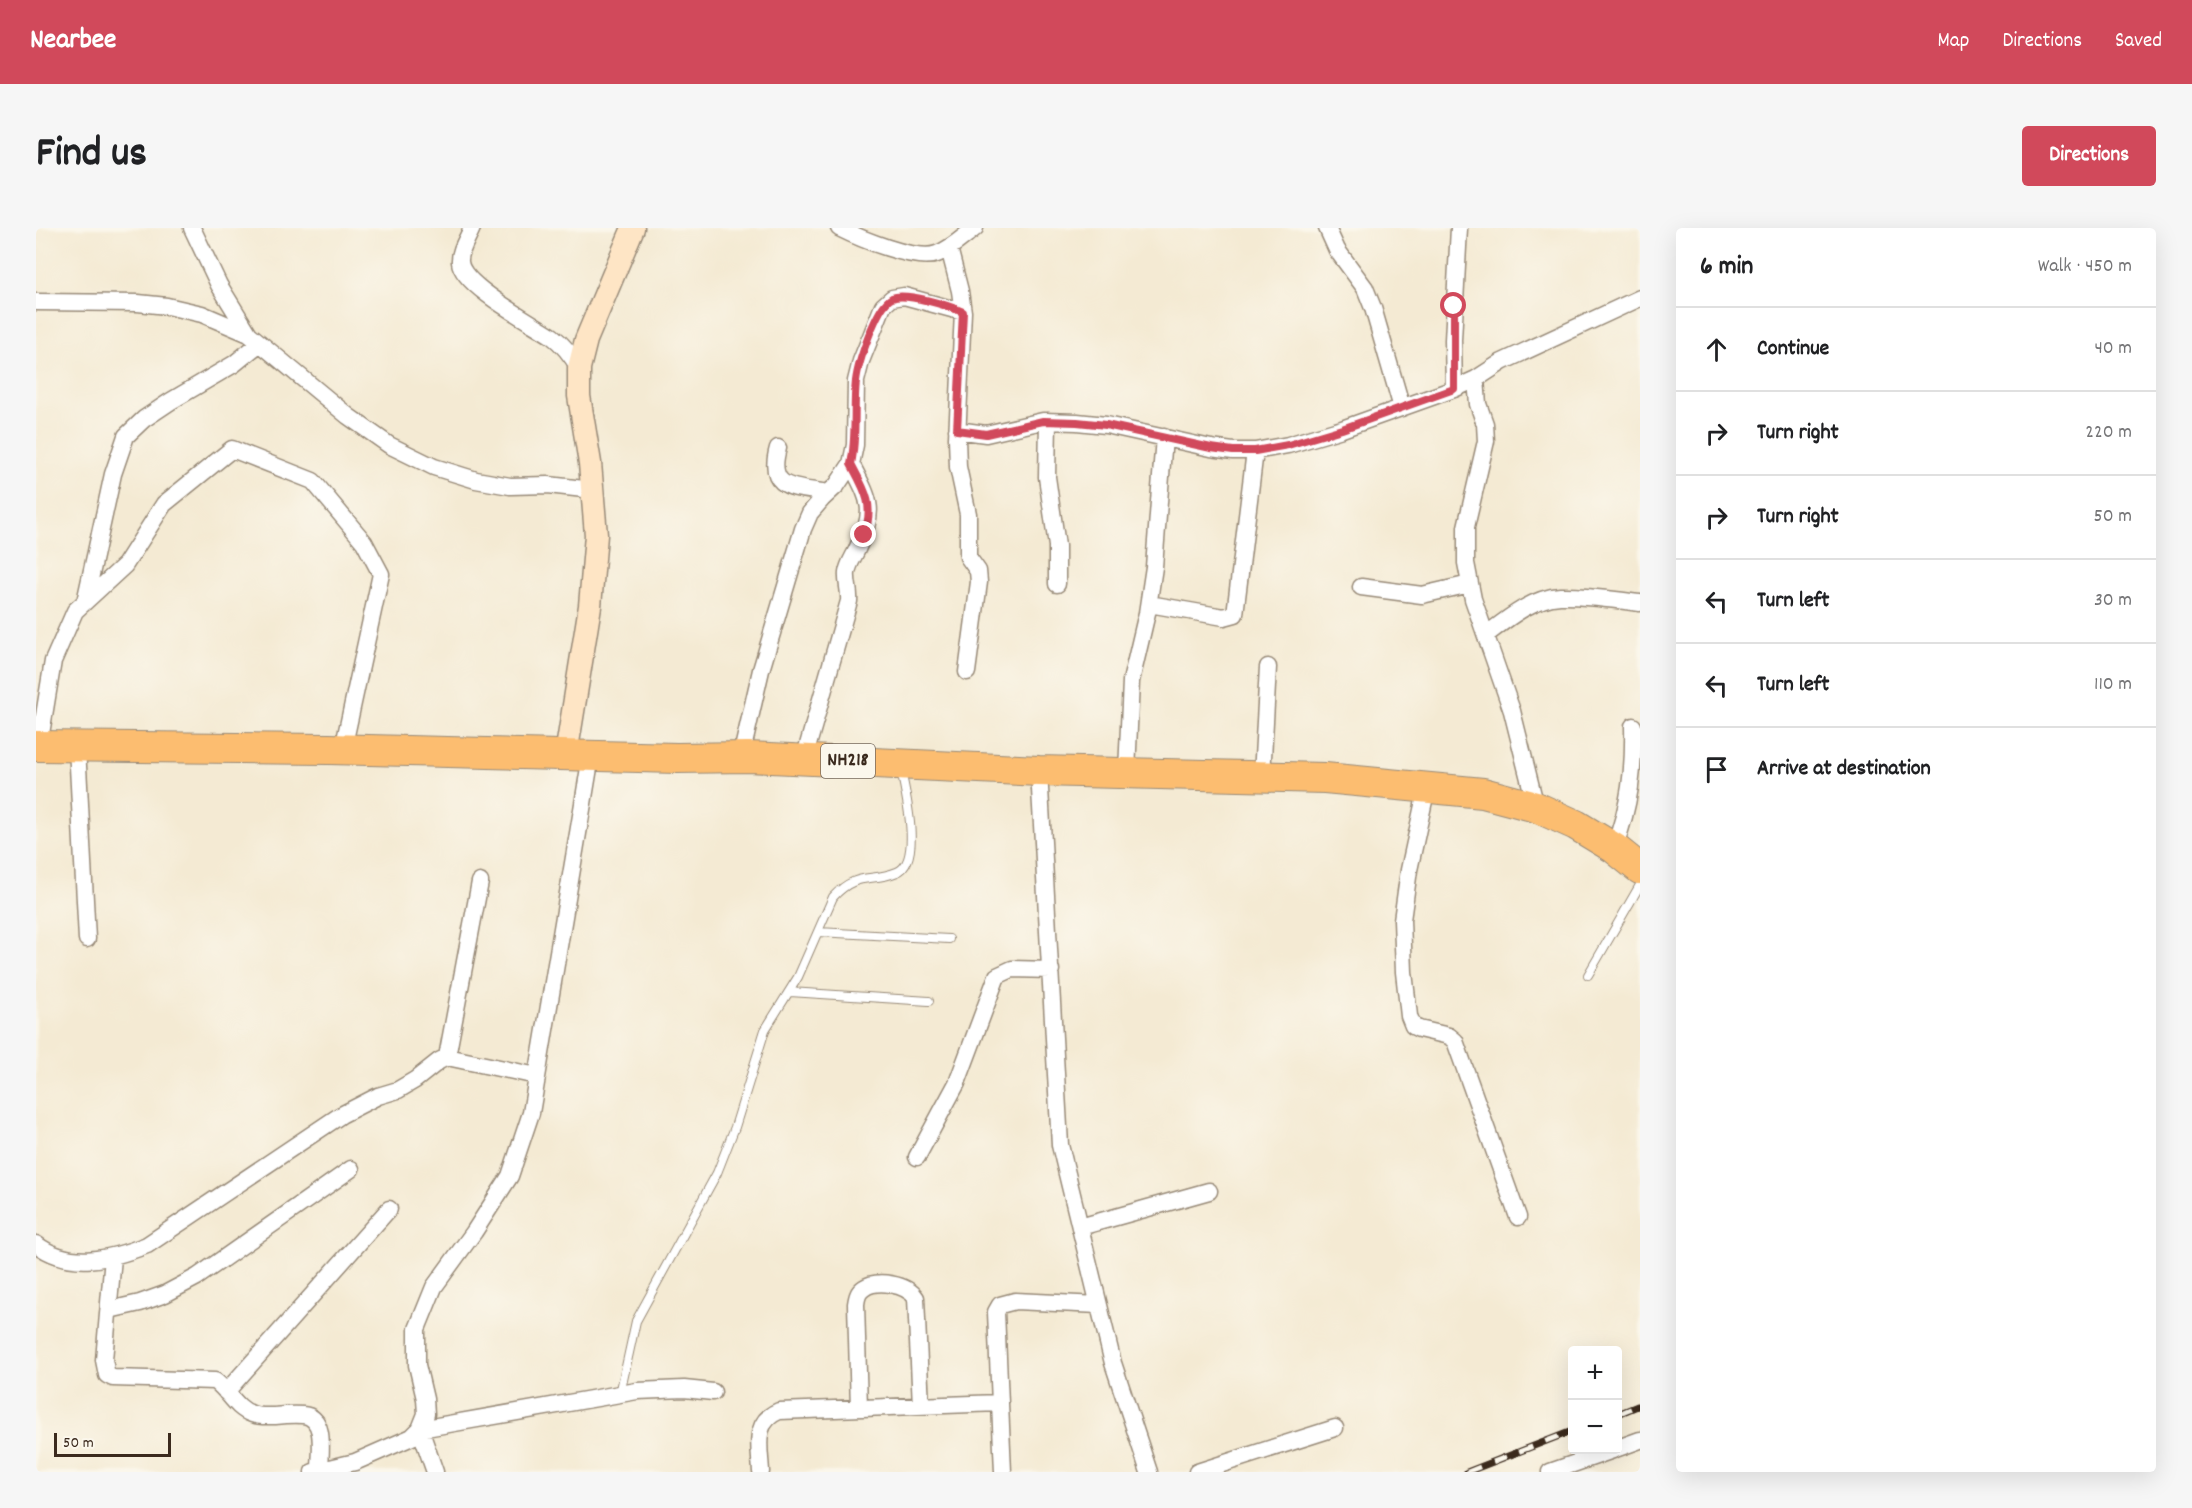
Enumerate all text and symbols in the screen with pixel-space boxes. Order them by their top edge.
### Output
text: Nearbee [30,22,116,62]
text: Map [1938,27,1969,57]
text: Directions [2002,27,2082,57]
text: Saved [2115,27,2162,57]
text: Find us [36,126,147,186]
button: Directions [2022,126,2156,186]
text: 6 min [1700,249,1753,286]
text: Walk · 450 m [2038,253,2132,281]
route start [1440,292,1466,318]
icon: ahead [1700,333,1733,366]
text: Continue [1757,334,1829,365]
text: 40 m [2094,335,2132,363]
icon: right [1700,417,1733,450]
text: Turn right [1757,418,1839,449]
text: 220 m [2085,419,2132,447]
icon: right [1700,501,1733,534]
text: Turn right [1757,502,1839,533]
text: 50 m [2094,503,2132,531]
route end [850,521,876,547]
icon: left [1700,585,1733,618]
text: Turn left [1757,586,1829,617]
text: 30 m [2094,587,2132,615]
icon: left [1700,669,1733,702]
text: Turn left [1757,670,1829,701]
text: 110 m [2094,671,2132,699]
road number: NH218 [821,744,875,778]
icon: arrive [1700,753,1733,786]
text: Arrive at destination [1757,754,1931,785]
map controls [1568,1346,1622,1454]
button: + [1568,1346,1622,1400]
button: − [1568,1400,1622,1454]
scale bar [54,1430,171,1458]
text: 50 m [63,1432,94,1455]

